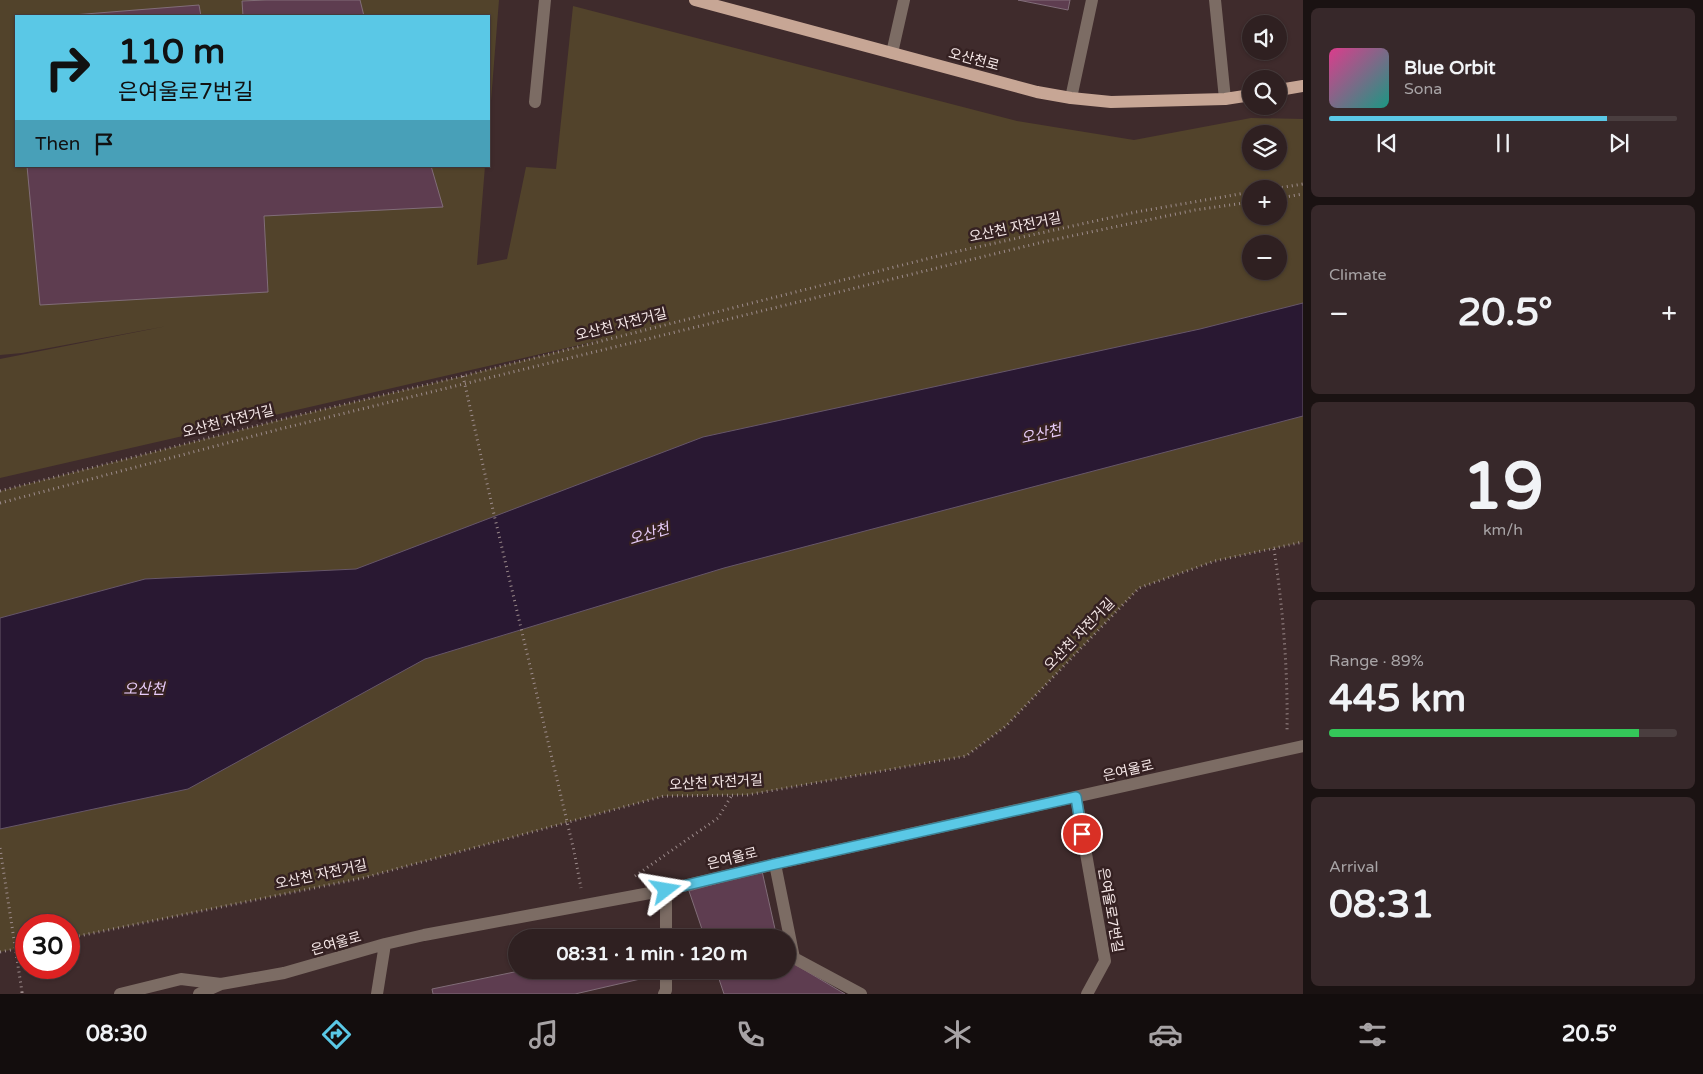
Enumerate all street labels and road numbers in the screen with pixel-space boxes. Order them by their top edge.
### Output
street label: 오산천로 [947,45,1001,74]
street label: 오산천 자전거길 [967,209,1063,246]
street label: 오산천 자전거길 [574,305,669,344]
street label: 오산천 자전거길 [181,402,276,441]
street label: 오산천 자전거길 [1041,595,1118,674]
street label: 은여울로 [1101,756,1155,785]
street label: 오산천 자전거길 [669,772,763,793]
street label: 은여울로 [705,844,759,873]
street label: 오산천 자전거길 [273,856,369,893]
street label: 은여울로7번길 [1095,866,1126,954]
street label: 은여울로 [309,928,363,959]

